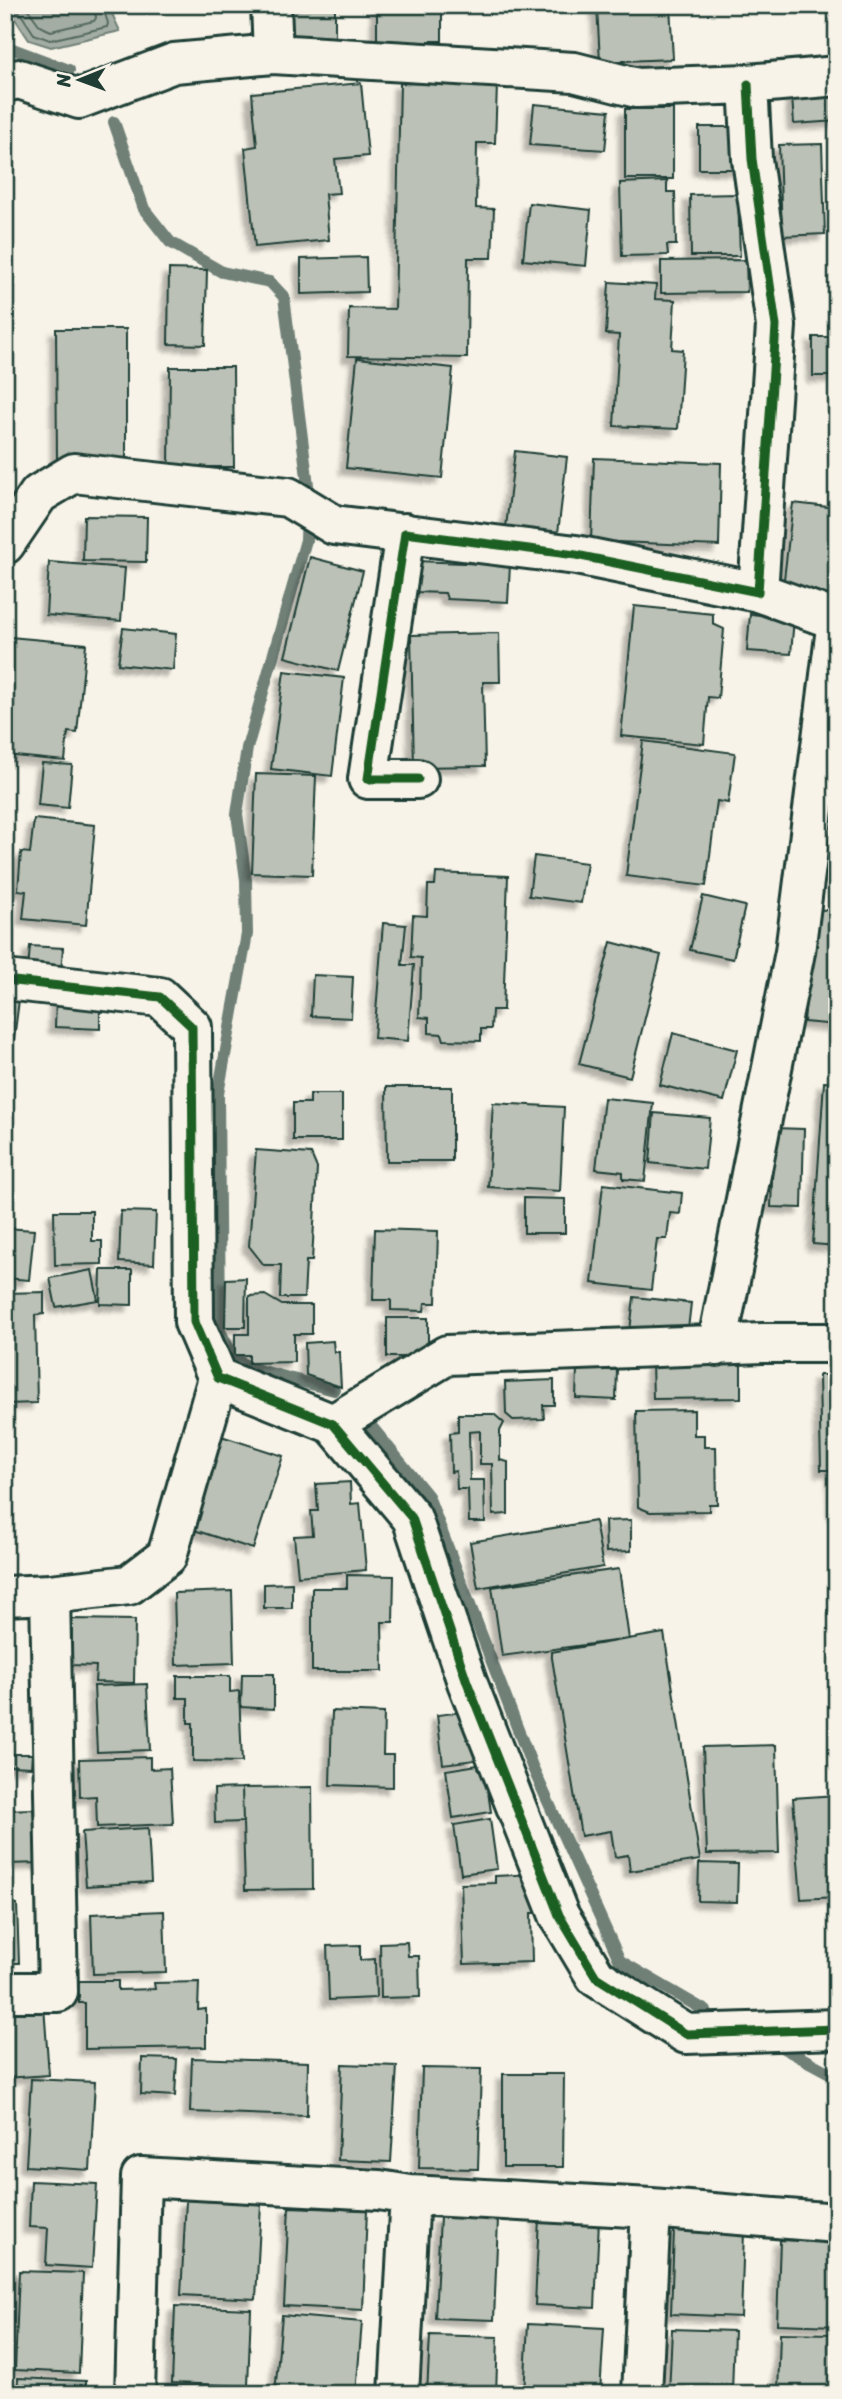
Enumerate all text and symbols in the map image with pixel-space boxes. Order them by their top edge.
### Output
north arrow [46,46,116,116]
text: N [47,73,80,88]

